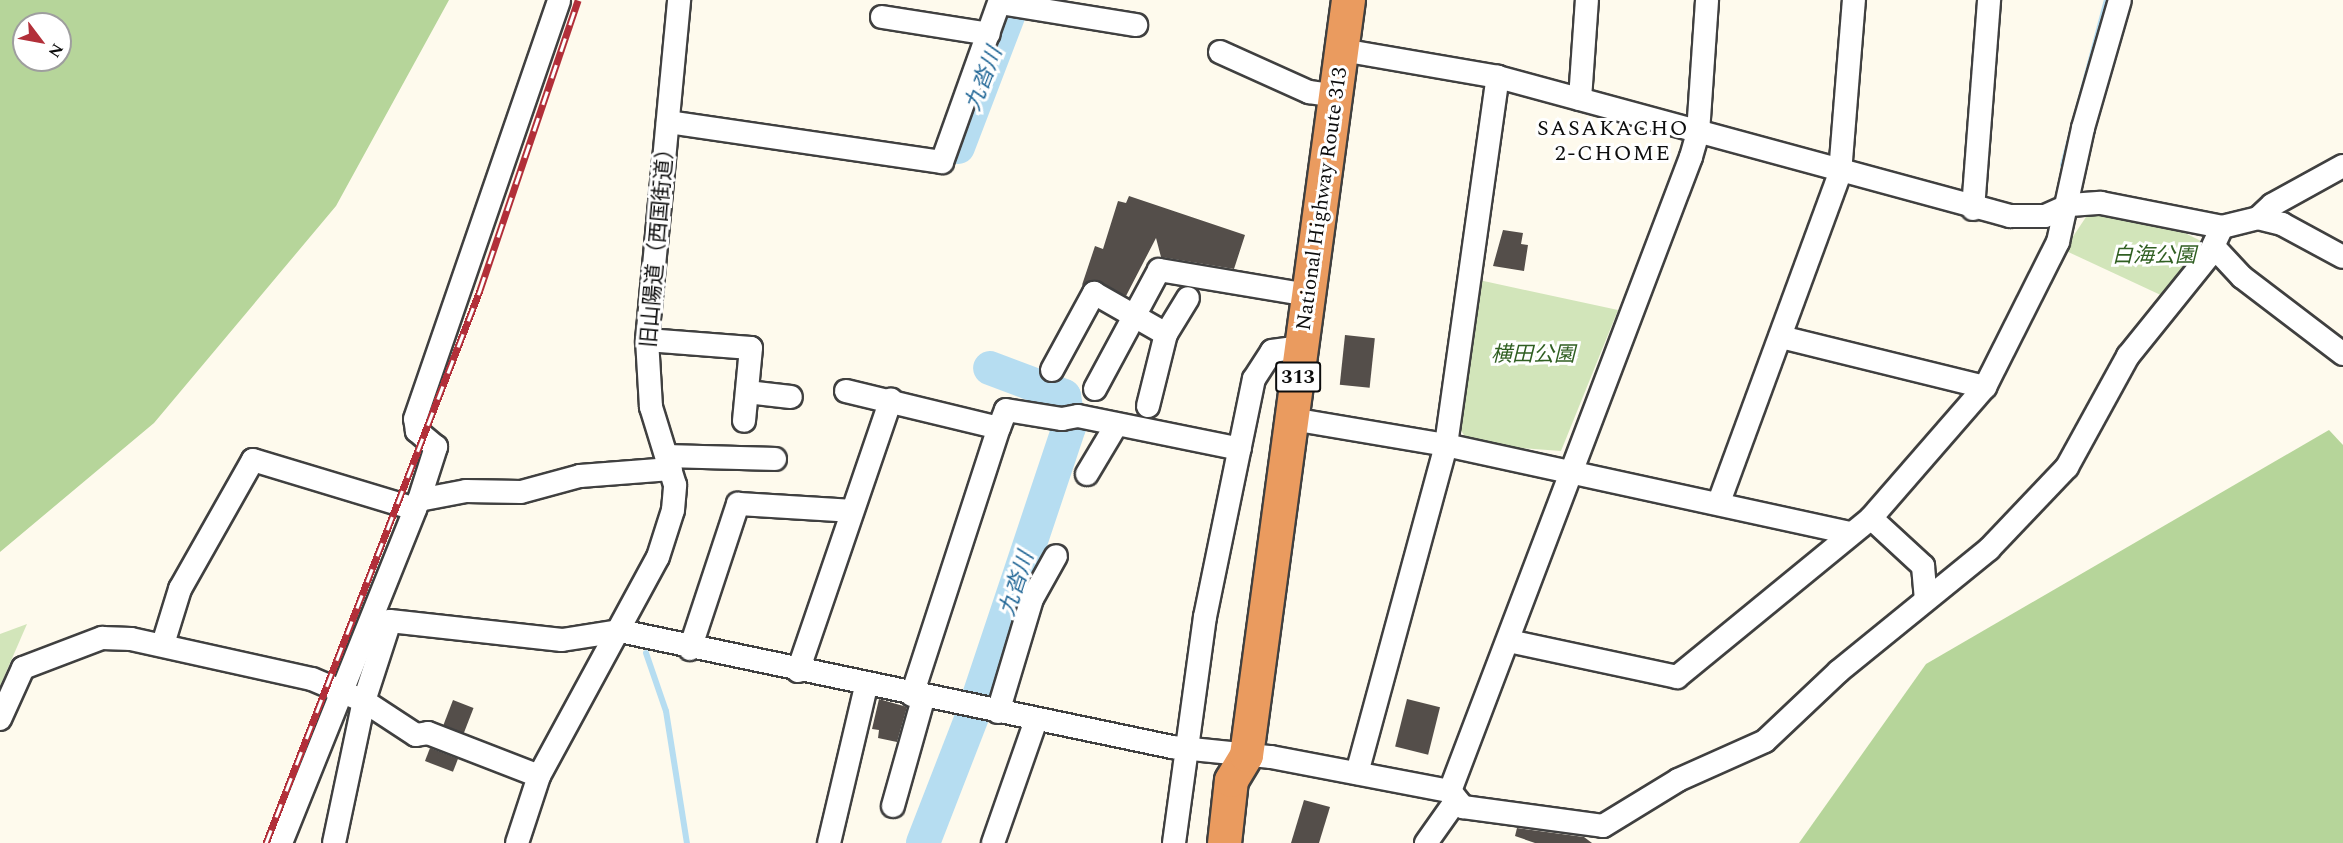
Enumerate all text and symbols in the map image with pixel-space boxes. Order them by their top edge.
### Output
north arrow [12,12,72,72]
text: N [42,39,69,62]
water label: 九沓川 [960,43,1008,115]
street label: National Highway Route 313 [1291,66,1353,332]
district label: SASAKACHO 2-CHOME [1537,115,1689,166]
street label: 旧山陽道（西国街道） [636,137,680,349]
park label: 白海公園 [2112,243,2196,269]
park label: 横田公園 [1491,342,1575,368]
road number: 313 [1274,360,1322,394]
water label: 九沓川 [994,549,1040,619]

